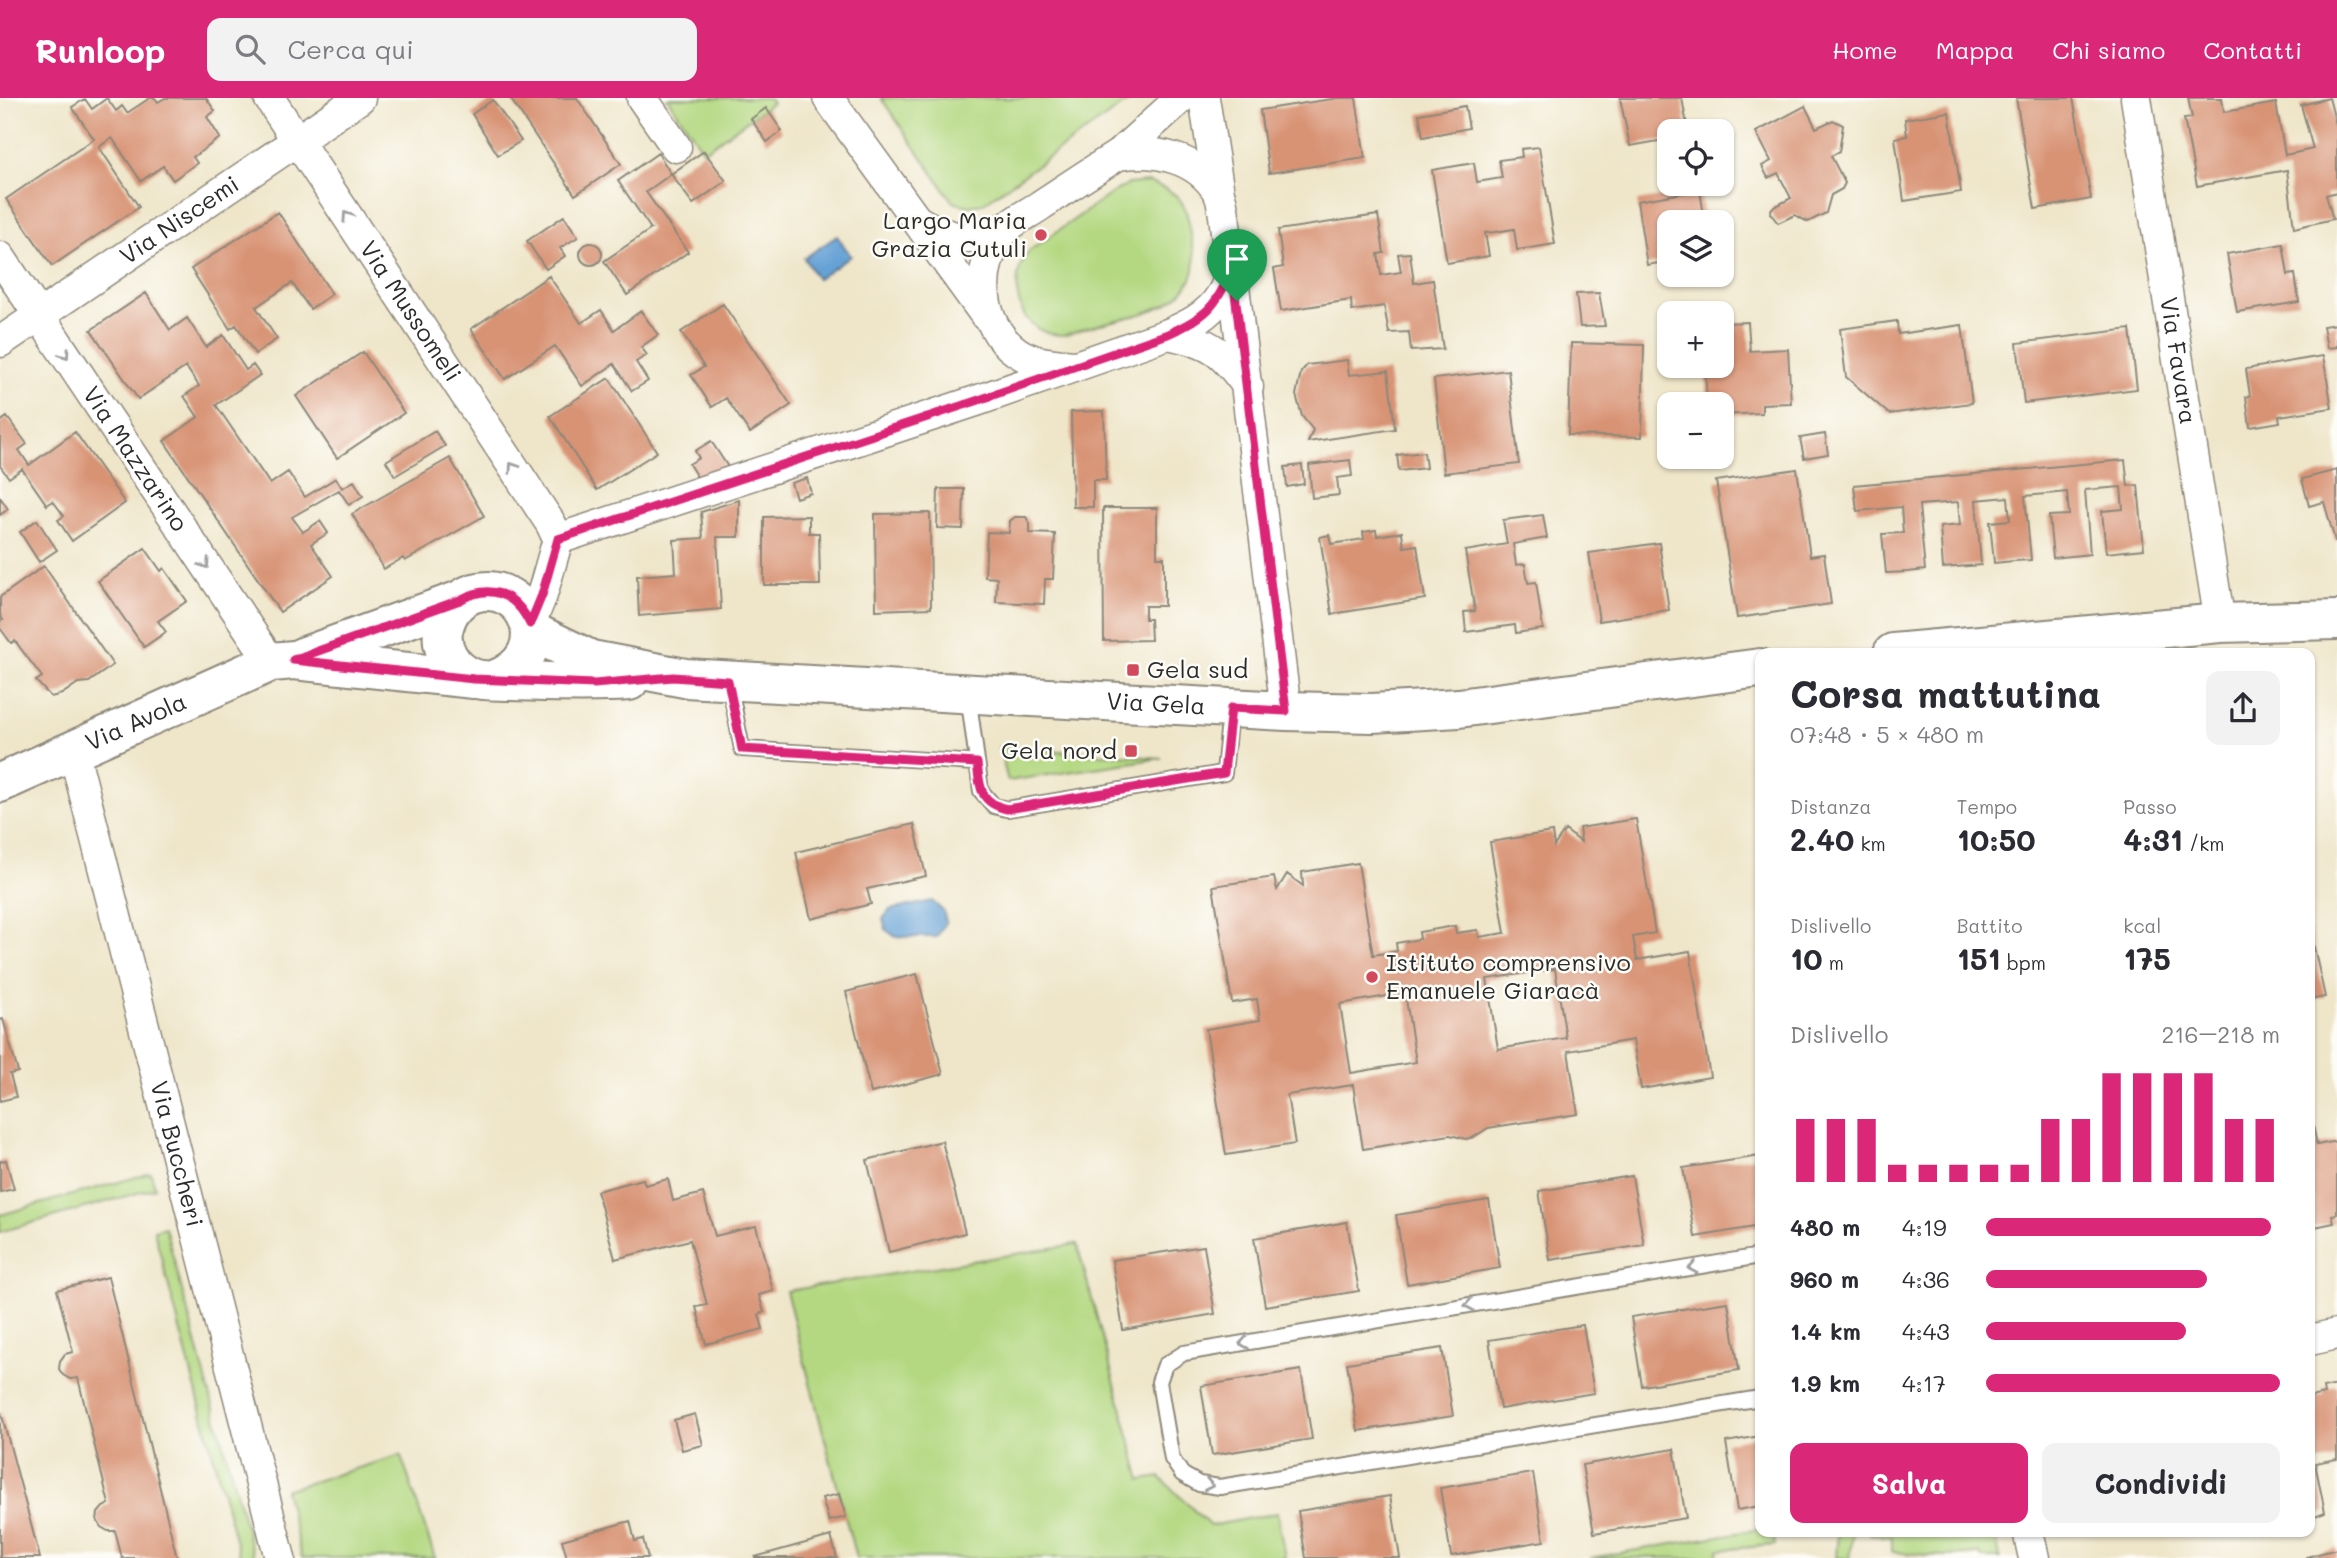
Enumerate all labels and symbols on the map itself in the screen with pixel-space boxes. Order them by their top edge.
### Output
street label: Via Niscemi [113,168,244,270]
place label: Largo Maria Grazia Cutuli [872,204,1027,263]
one-way arrow [342,211,355,224]
marker: Largo Maria Grazia Cutuli [1033,227,1049,243]
pin [1207,229,1267,301]
street label: Via Mussomeli [354,234,469,387]
street label: Via Favara [2154,295,2205,426]
one-way arrow [57,347,70,360]
street label: Via Mazzarino [77,380,196,537]
one-way arrow [508,462,521,475]
one-way arrow [197,556,210,569]
place label: Gela sud [1147,653,1248,684]
marker: Gela sud [1125,662,1141,678]
street label: Via Gela [1106,684,1206,721]
street label: Via Avola [80,685,191,757]
place label: Gela nord [1001,734,1117,765]
marker: Gela nord [1123,743,1139,759]
place label: Istituto comprensivo Emanuele Giaracà [1386,946,1631,1005]
marker: Istituto comprensivo Emanuele Giaracà [1364,969,1380,985]
street label: Via Buccheri [145,1077,212,1230]
one-way arrow [1687,1260,1699,1275]
one-way arrow [1463,1297,1475,1312]
one-way arrow [1239,1335,1250,1350]
one-way arrow [1203,1477,1215,1492]

